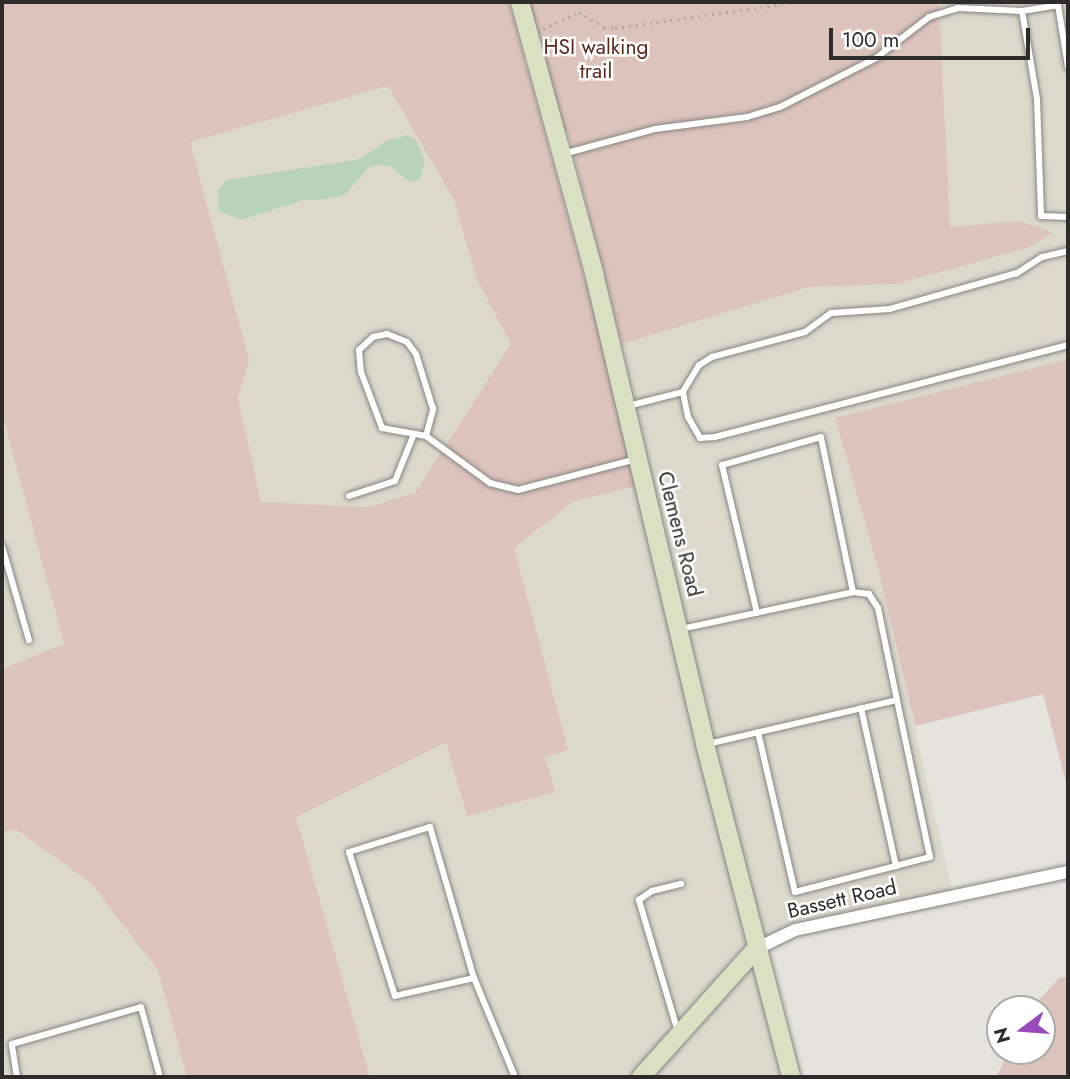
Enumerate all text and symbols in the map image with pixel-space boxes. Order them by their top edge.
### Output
scale bar [832,14,1033,58]
text: 100 m [842,25,899,55]
park label: HSI walking trail [544,34,648,84]
street label: Clemens Road [652,469,708,599]
street label: Bassett Road [785,874,899,924]
north arrow [986,995,1056,1065]
text: N [987,1024,1017,1046]

